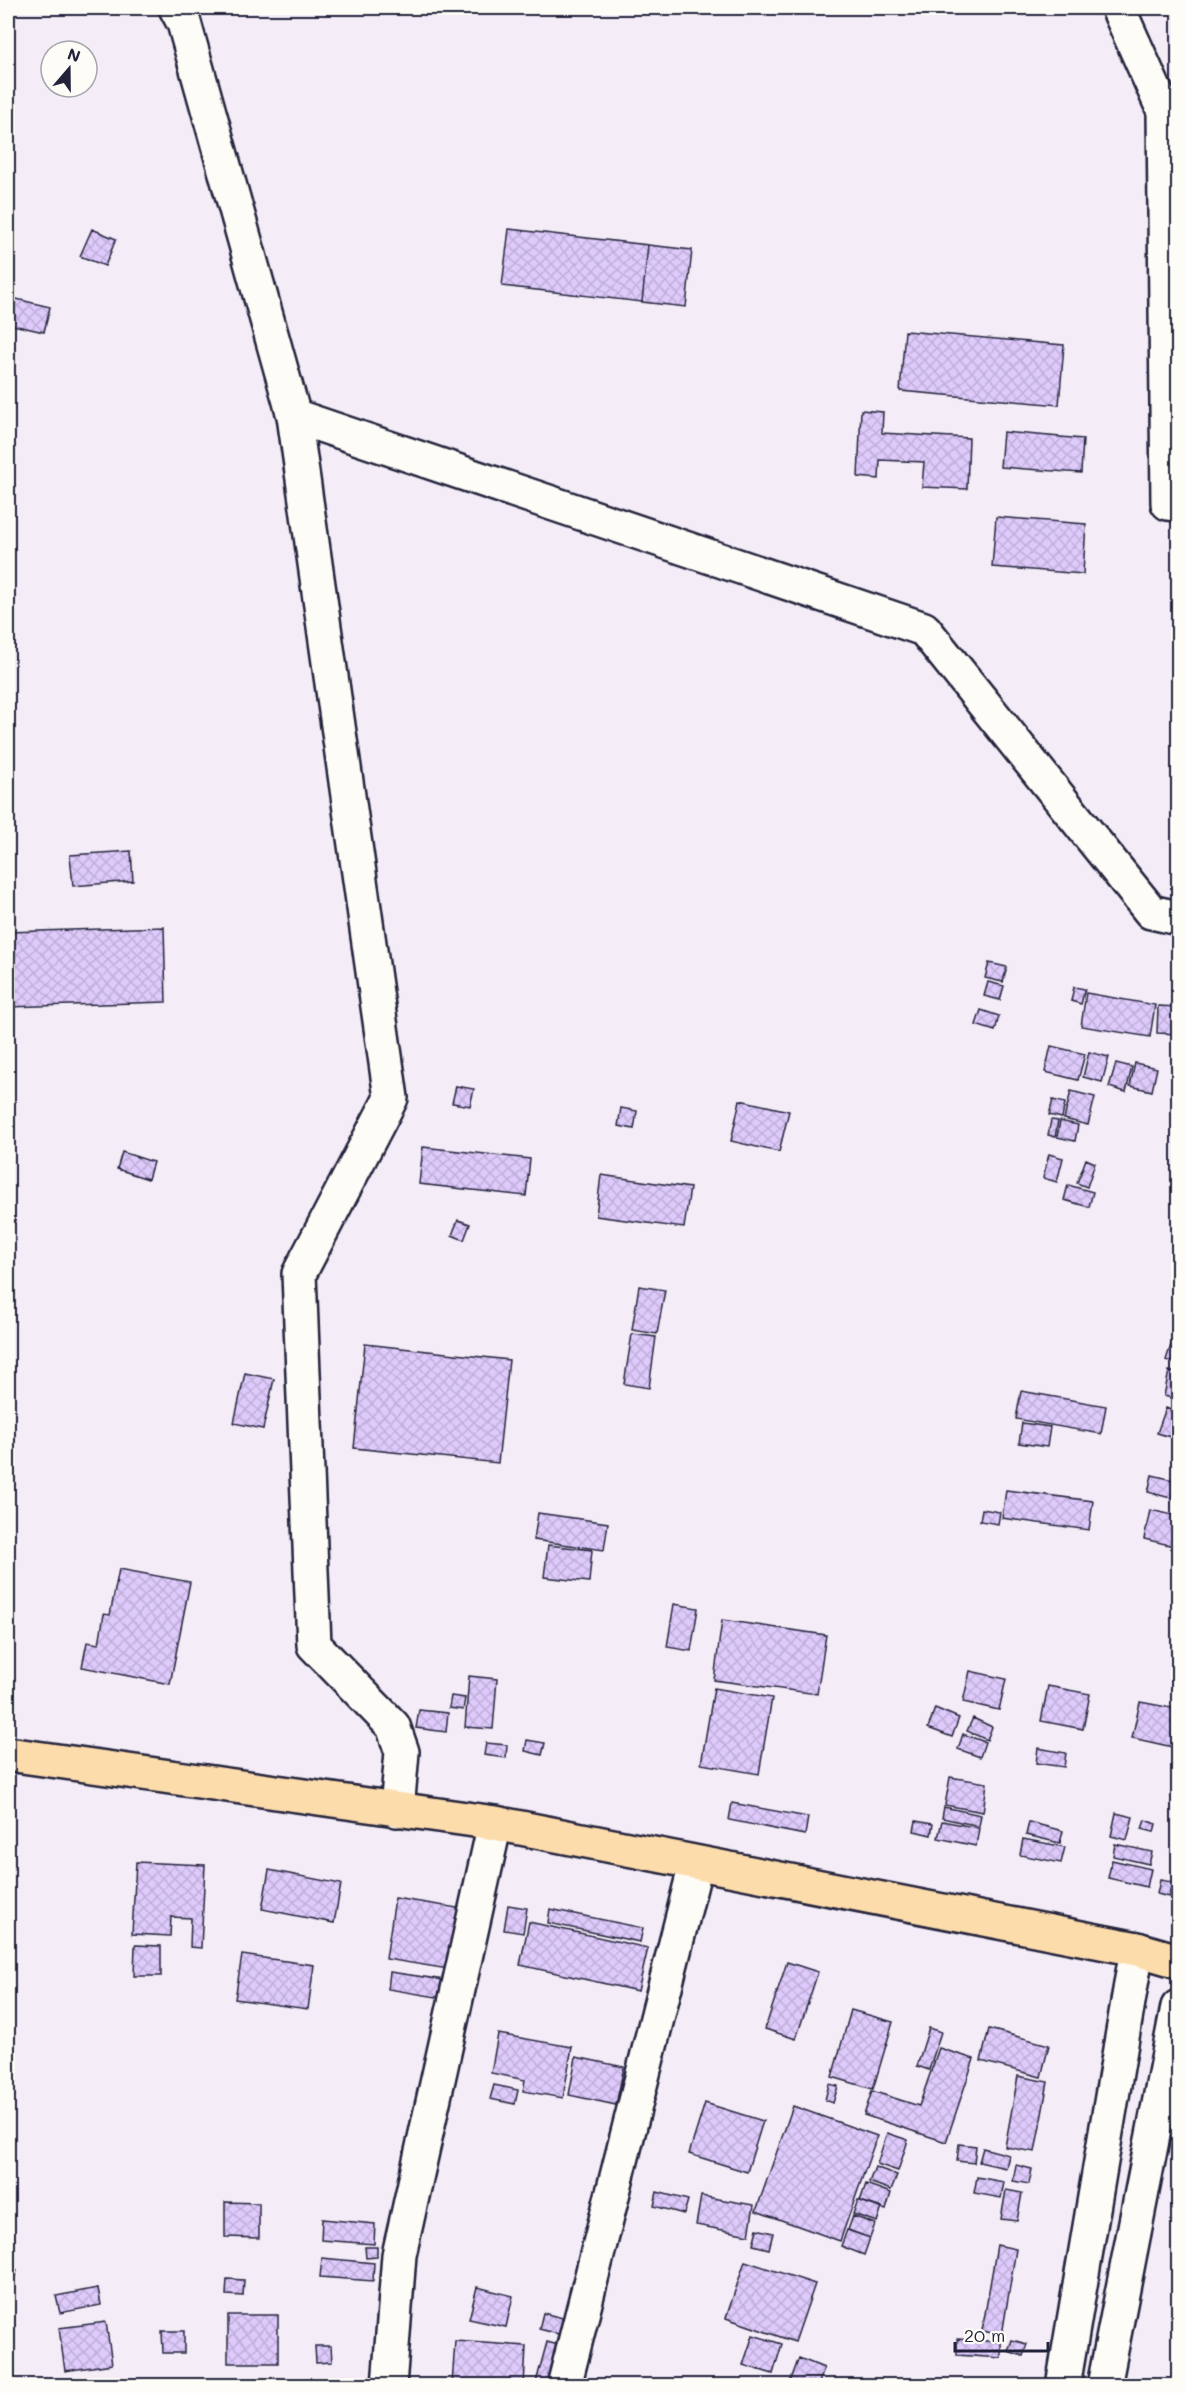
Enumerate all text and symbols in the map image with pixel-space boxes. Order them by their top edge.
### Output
north arrow [39,39,99,99]
text: N [65,42,84,66]
scale bar [955,2315,1048,2353]
text: 20 m [964,2323,1005,2347]

